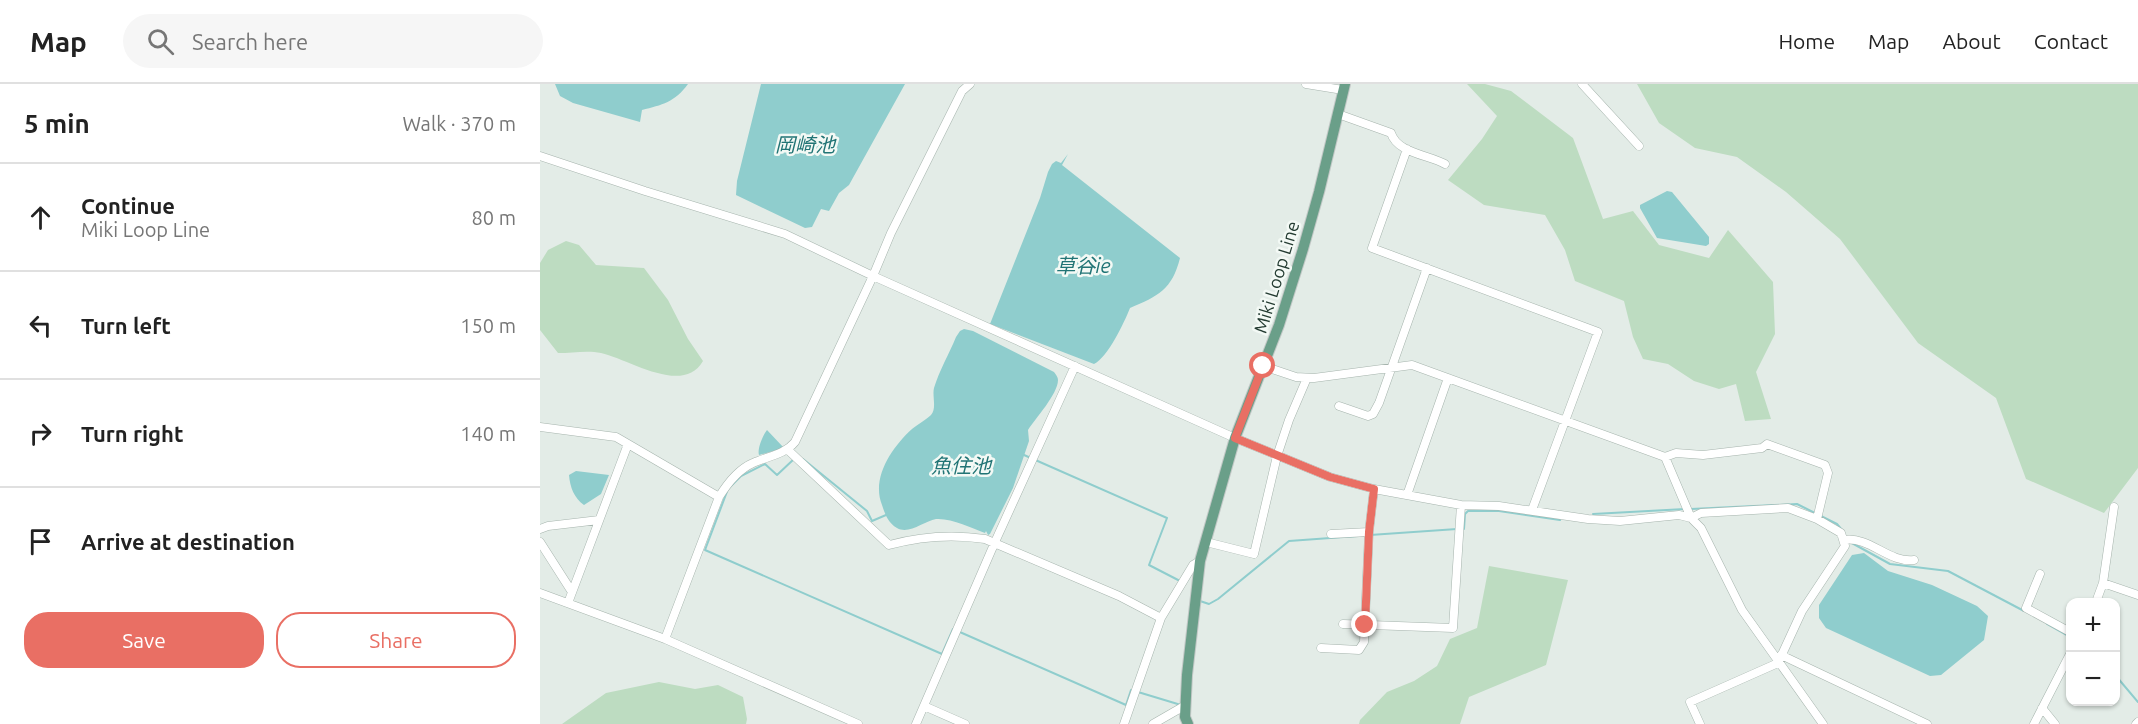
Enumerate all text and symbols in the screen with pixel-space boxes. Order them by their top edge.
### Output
search box [123,14,543,68]
icon: search [144,25,177,58]
text: Map [30,26,87,57]
text: Search here [192,29,308,54]
text: Home [1778,29,1835,53]
text: Map [1868,29,1909,53]
text: About [1942,29,2001,53]
text: Contact [2034,29,2108,53]
text: 5 min [24,109,90,138]
text: Walk · 370 m [403,112,516,135]
water label: 岡崎池 [775,133,837,156]
text: Continue [81,193,175,218]
icon: ahead [24,201,57,234]
text: 80 m [472,206,516,229]
text: Miki Loop Line [81,218,210,241]
street label: Miki Loop Line [1249,218,1303,336]
water label: 草谷ie [1055,254,1111,277]
icon: left [24,309,57,342]
text: Turn left [81,313,171,338]
text: 150 m [460,314,516,337]
route start [1249,352,1275,378]
icon: right [24,417,57,450]
text: Turn right [81,421,183,446]
text: 140 m [460,422,516,445]
water label: 魚住池 [931,454,993,477]
icon: arrive [24,525,57,558]
text: Arrive at destination [81,529,295,554]
map controls [2066,598,2120,706]
button: + [2066,598,2120,652]
route end [1351,611,1377,637]
button: Save [24,612,264,668]
button: Share [276,612,516,668]
button: − [2066,652,2120,706]

